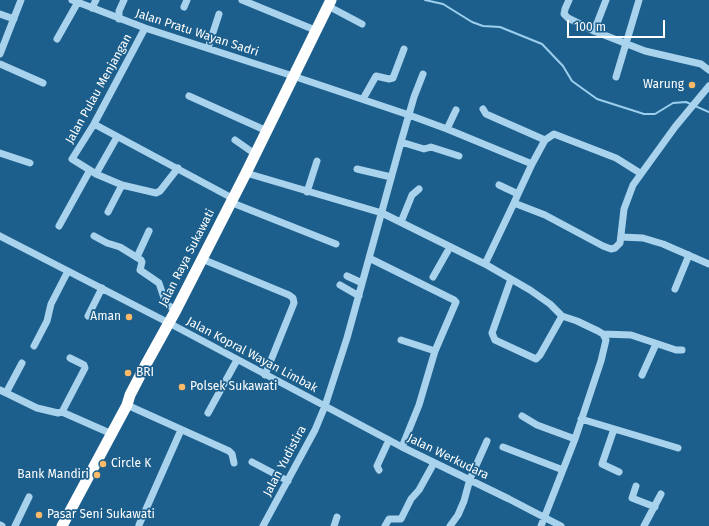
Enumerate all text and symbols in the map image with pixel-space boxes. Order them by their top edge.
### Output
street label: Jalan Pratu Wayan Sadri [134,6,260,60]
scale bar [569,12,667,38]
text: 100 m [574,20,606,34]
street label: Jalan Pulau Menjangan [63,32,135,146]
place label: Warung [643,78,684,92]
marker: Warung [687,80,697,90]
street label: Jalan Raya Sukawati [156,207,218,309]
place label: Aman [90,310,121,324]
marker: Aman [124,312,134,322]
street label: Jalan Kopral Wayan Limbak [184,314,320,396]
place label: BRI [136,366,154,380]
marker: BRI [123,368,133,378]
place label: Polsek Sukawati [190,380,277,394]
marker: Polsek Sukawati [177,382,187,392]
street label: Jalan Yudistira [260,423,310,499]
street label: Jalan Werkudara [405,431,491,483]
place label: Circle K [111,457,151,471]
marker: Circle K [98,459,108,469]
place label: Bank Mandiri [17,468,89,482]
marker: Bank Mandiri [92,470,102,480]
place label: Pasar Seni Sukawati [47,508,155,522]
marker: Pasar Seni Sukawati [34,510,44,520]

